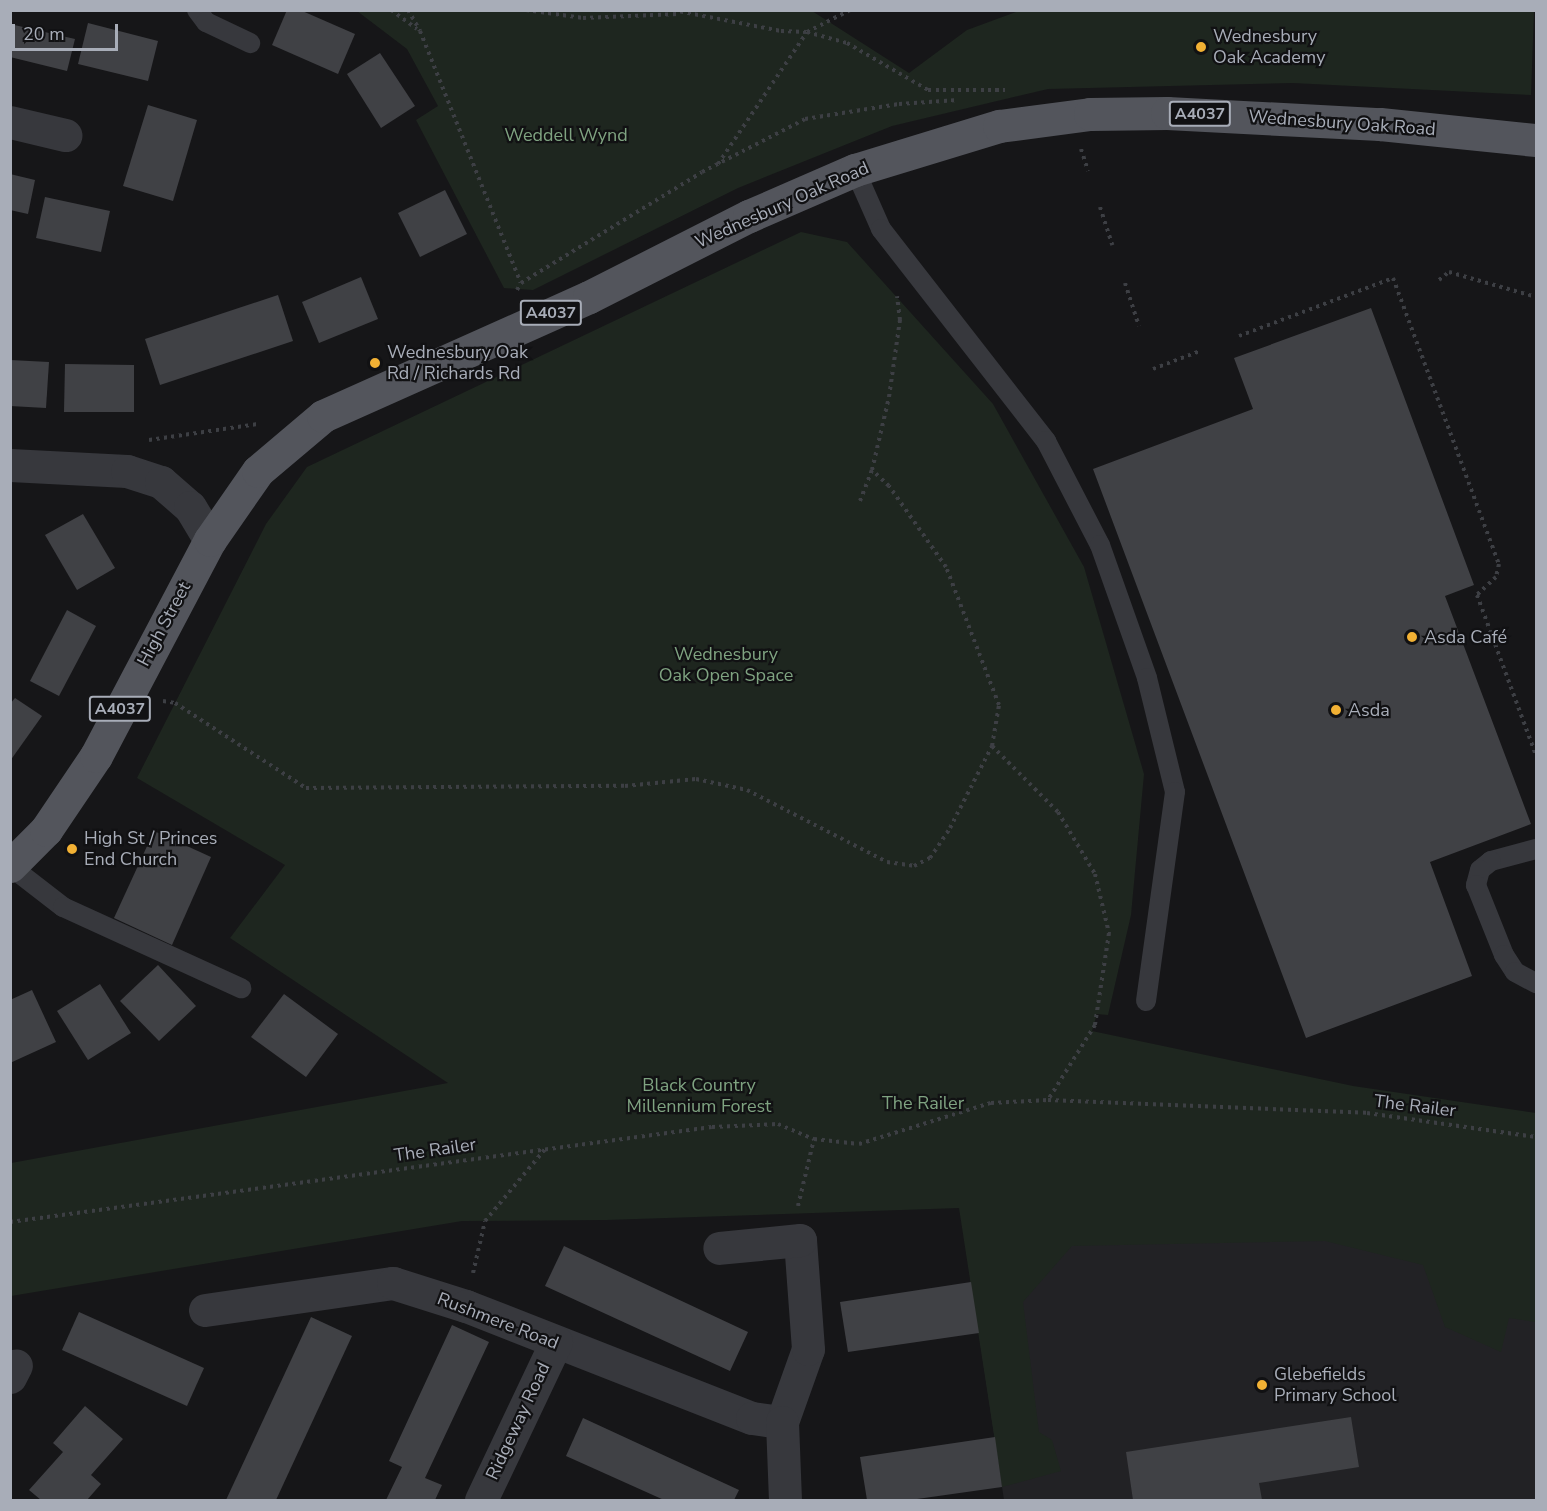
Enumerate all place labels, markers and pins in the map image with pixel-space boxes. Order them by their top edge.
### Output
place label: Wednesbury Oak Academy [1213,26,1325,68]
marker: Wednesbury Oak Academy [1194,40,1208,54]
place label: Wednesbury Oak Rd / Richards Rd [387,342,528,385]
marker: Wednesbury Oak Rd / Richards Rd [368,356,382,370]
place label: Asda Café [1424,626,1507,648]
marker: Asda Café [1405,630,1419,644]
place label: Asda [1348,699,1390,721]
marker: Asda [1329,703,1343,717]
place label: High St / Princes End Church [84,828,217,870]
marker: High St / Princes End Church [65,842,79,856]
place label: Glebefields Primary School [1274,1364,1397,1406]
marker: Glebefields Primary School [1255,1378,1269,1392]

